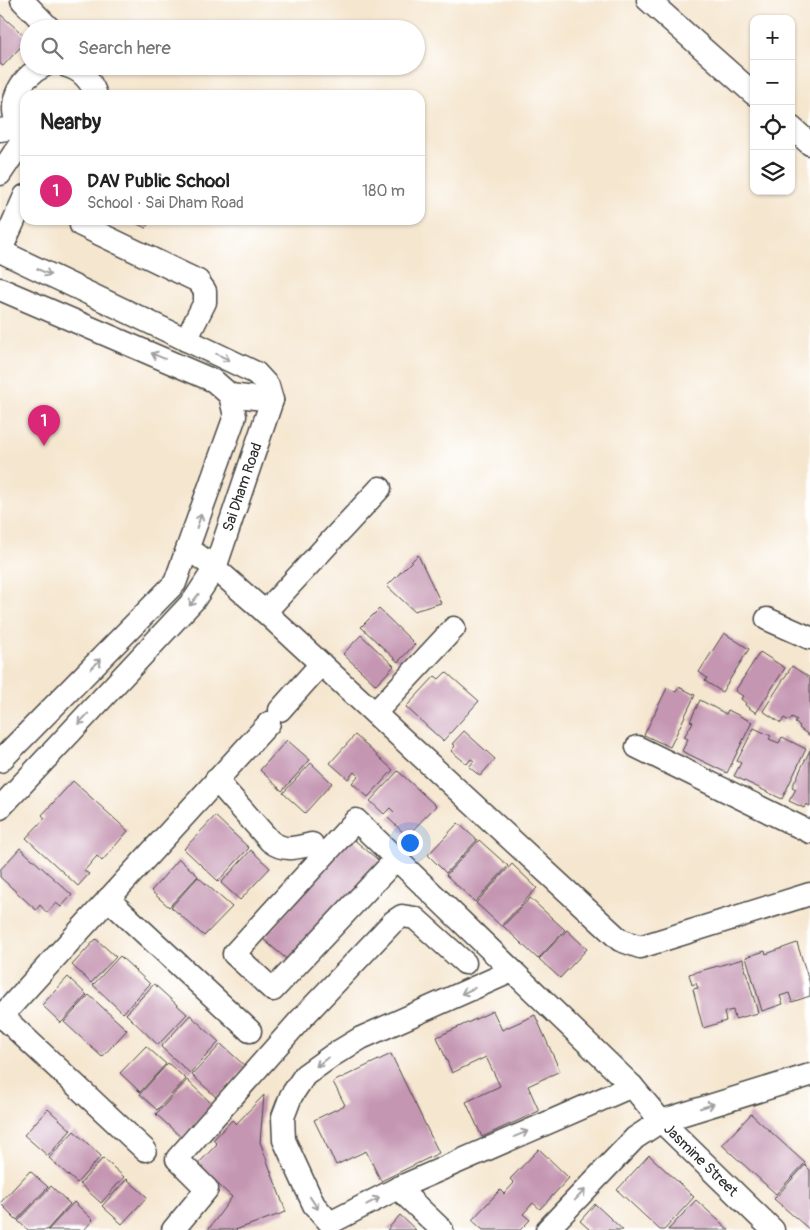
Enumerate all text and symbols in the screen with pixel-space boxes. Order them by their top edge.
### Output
map controls [750,15,795,195]
button: + [750,15,795,60]
search box [20,20,425,75]
icon: search [38,34,66,62]
text: Search here [78,36,171,60]
button: − [750,60,795,105]
button: locate [750,105,795,150]
text: Nearby [40,109,101,136]
button: layers [750,150,795,195]
text: DAV Public School [87,169,230,193]
text: 1 [53,181,59,201]
text: 180 m [362,181,405,201]
text: School · Sai Dham Road [87,193,244,213]
one-way arrow [36,268,51,278]
one-way arrow [151,351,166,361]
one-way arrow [215,353,230,362]
pin: 1 [28,405,60,446]
street label: Sai Dham Road [218,440,267,534]
one-way arrow [195,513,204,529]
one-way arrow [188,593,199,606]
one-way arrow [90,658,102,670]
one-way arrow [77,713,89,725]
your location [397,830,423,856]
one-way arrow [461,986,476,996]
one-way arrow [316,1057,329,1068]
one-way arrow [699,1101,715,1111]
street label: Jasmine Street [659,1120,743,1201]
one-way arrow [513,1129,529,1138]
one-way arrow [574,1188,586,1201]
one-way arrow [310,1196,320,1210]
one-way arrow [366,1196,381,1206]

